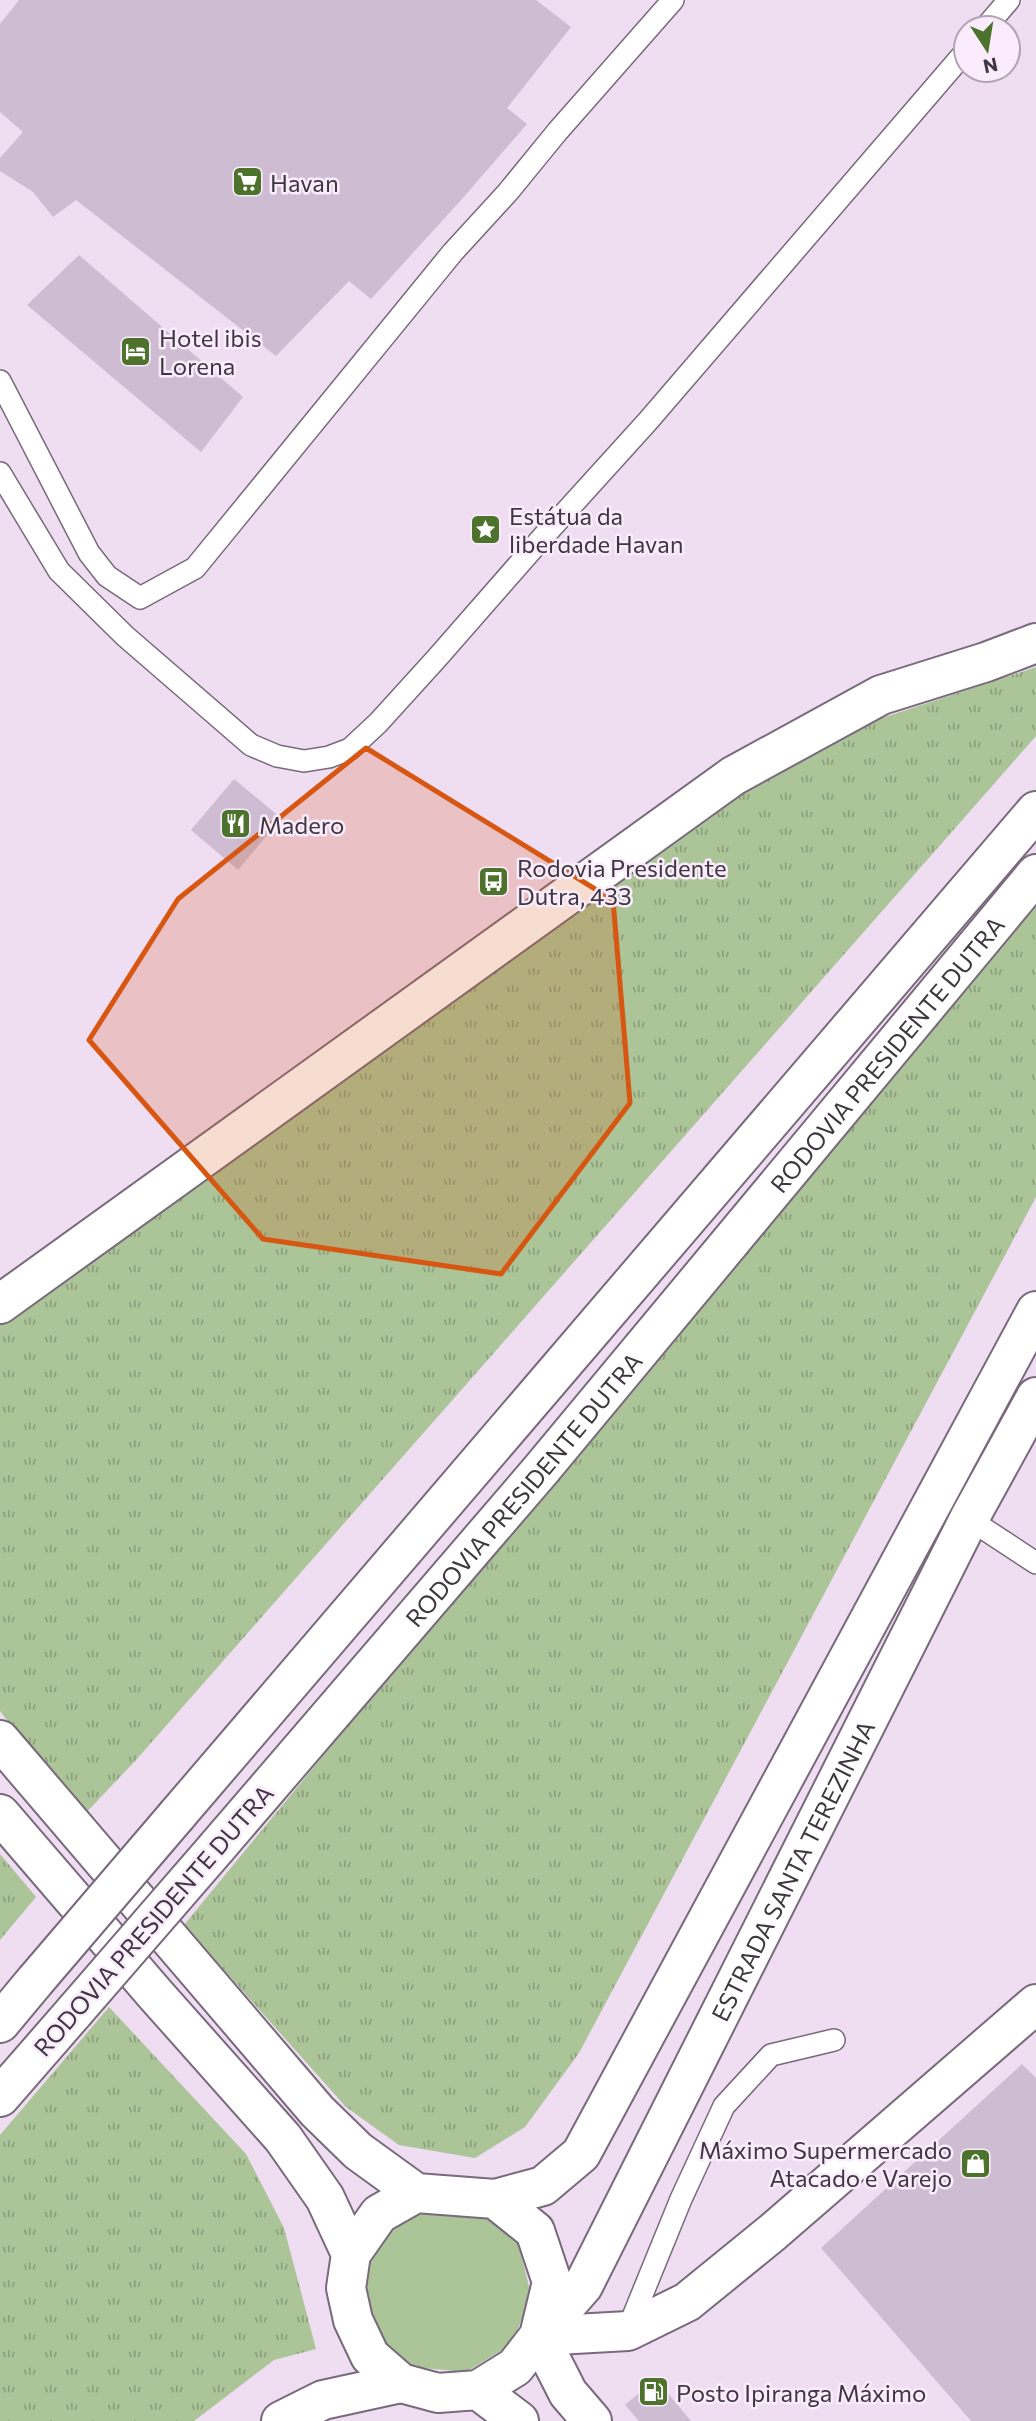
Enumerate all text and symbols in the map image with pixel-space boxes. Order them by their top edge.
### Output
north arrow [952,14,1022,84]
text: N [981,53,1000,79]
supermarket icon: Havan [230,165,264,199]
place label: Havan [270,168,339,197]
place label: Hotel ibis Lorena [159,323,262,380]
hotel icon: Hotel ibis Lorena [119,334,153,368]
place label: Estátua da liberdade Havan [509,501,683,558]
place icon: Estátua da liberdade Havan [469,512,503,546]
restaurant icon: Madero [219,807,253,841]
place label: Madero [259,810,344,839]
place label: Rodovia Presidente Dutra, 433 [517,853,727,910]
bus stop icon: Rodovia Presidente Dutra, 433 [477,864,511,898]
street label: RODOVIA PRESIDENTE DUTRA [763,910,1010,1198]
street label: RODOVIA PRESIDENTE DUTRA [399,1346,647,1632]
street label: ESTRADA SANTA TEREZINHA [704,1715,880,2025]
street label: RODOVIA PRESIDENTE DUTRA [27,1778,279,2062]
place label: Máximo Supermercado Atacado e Varejo [699,2135,952,2192]
shop icon: Máximo Supermercado Atacado e Varejo [958,2146,992,2180]
fuel station icon: Posto Ipiranga Máximo [636,2375,670,2409]
place label: Posto Ipiranga Máximo [676,2378,926,2407]

